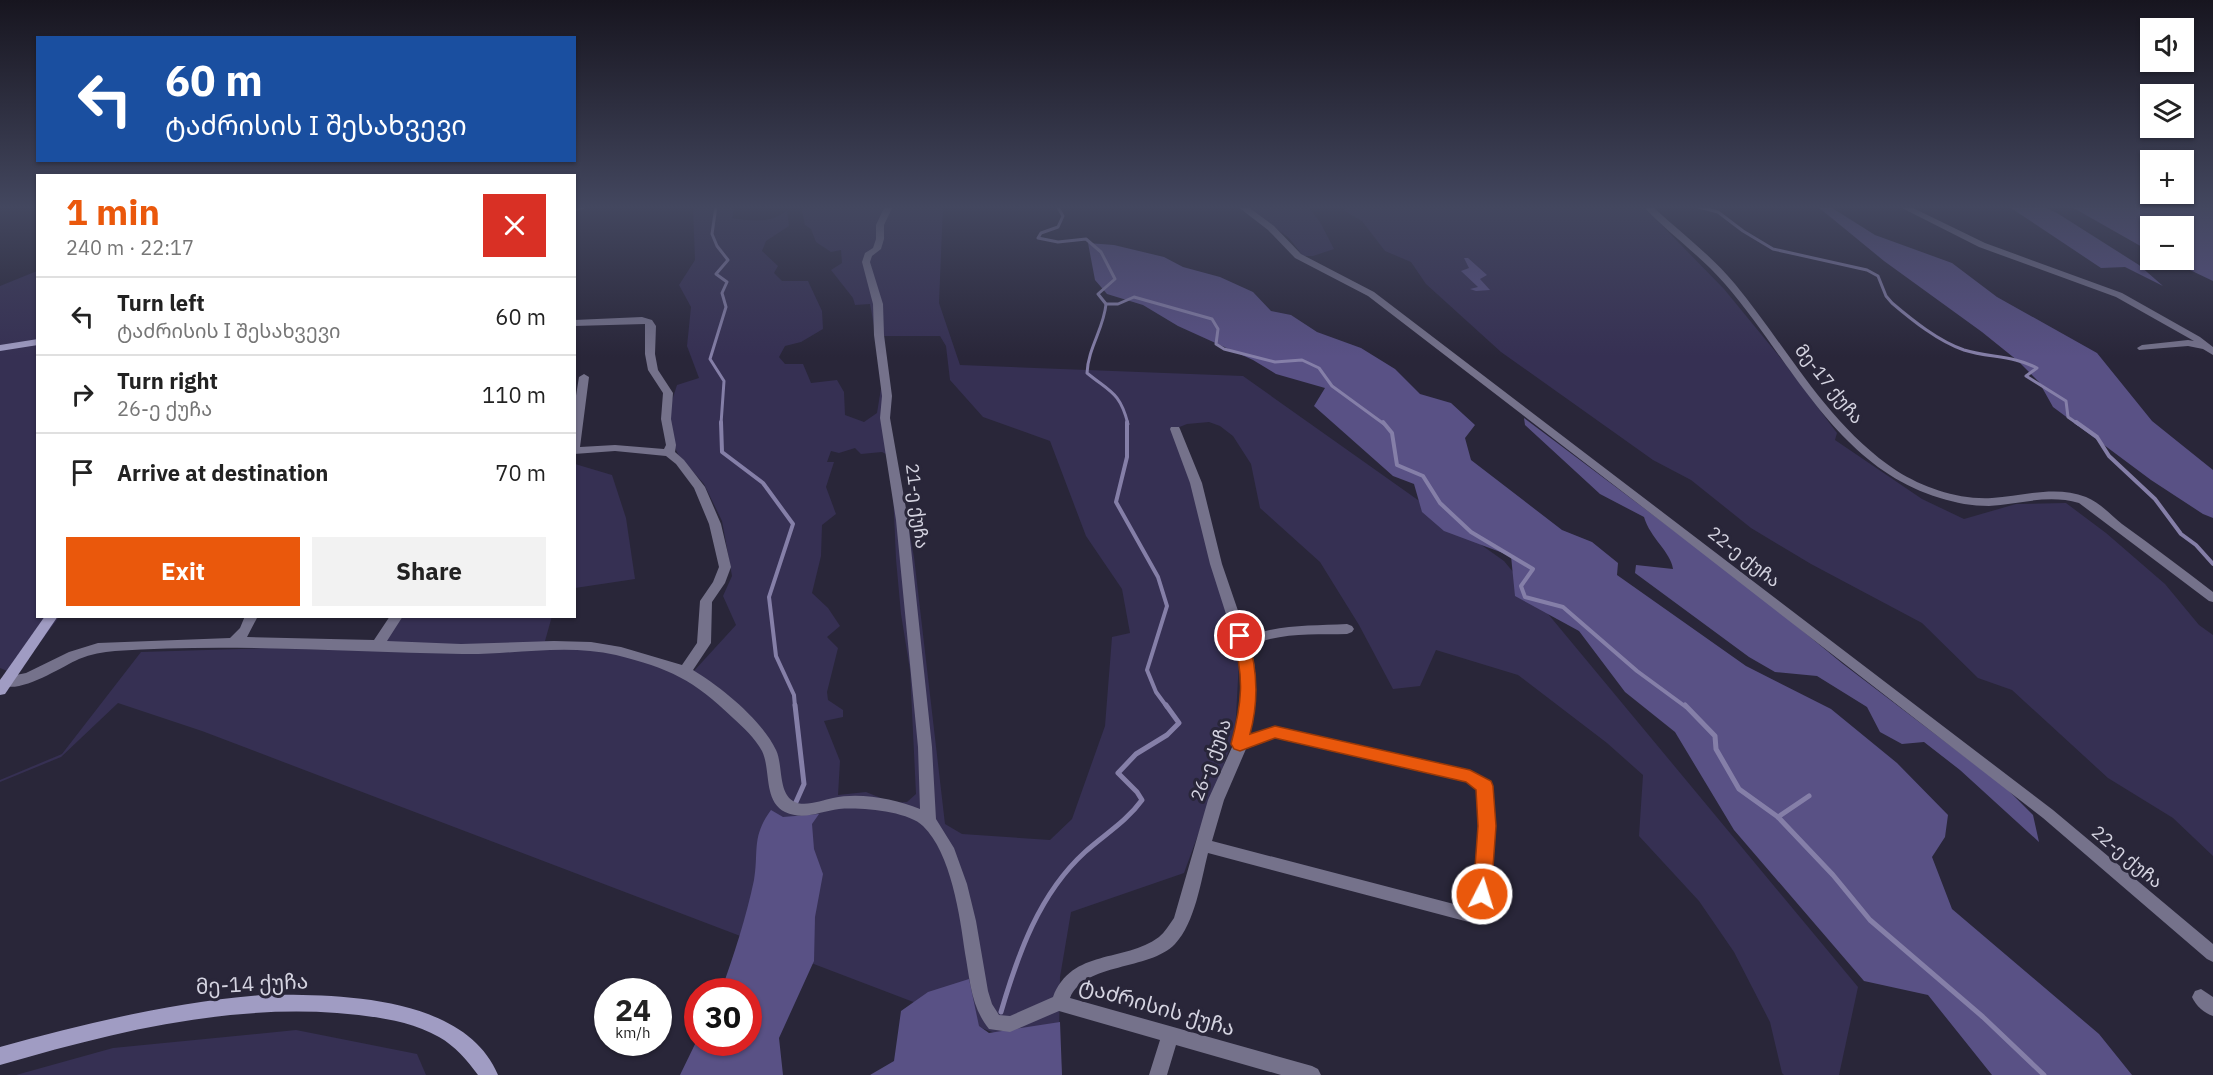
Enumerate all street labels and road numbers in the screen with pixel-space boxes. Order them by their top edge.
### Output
street label: მე-17 ქუჩა [1790,339,1869,428]
street label: 21-ე ქუჩა [901,462,934,550]
street label: 22-ე ქუჩა [1703,521,1785,592]
street label: 26-ე ქუჩა [1185,716,1236,804]
street label: 22-ე ქუჩა [2087,820,2168,893]
street label: მე-14 ქუჩა [195,966,309,1000]
street label: ტაძრისის ქუჩა [1076,970,1238,1042]

